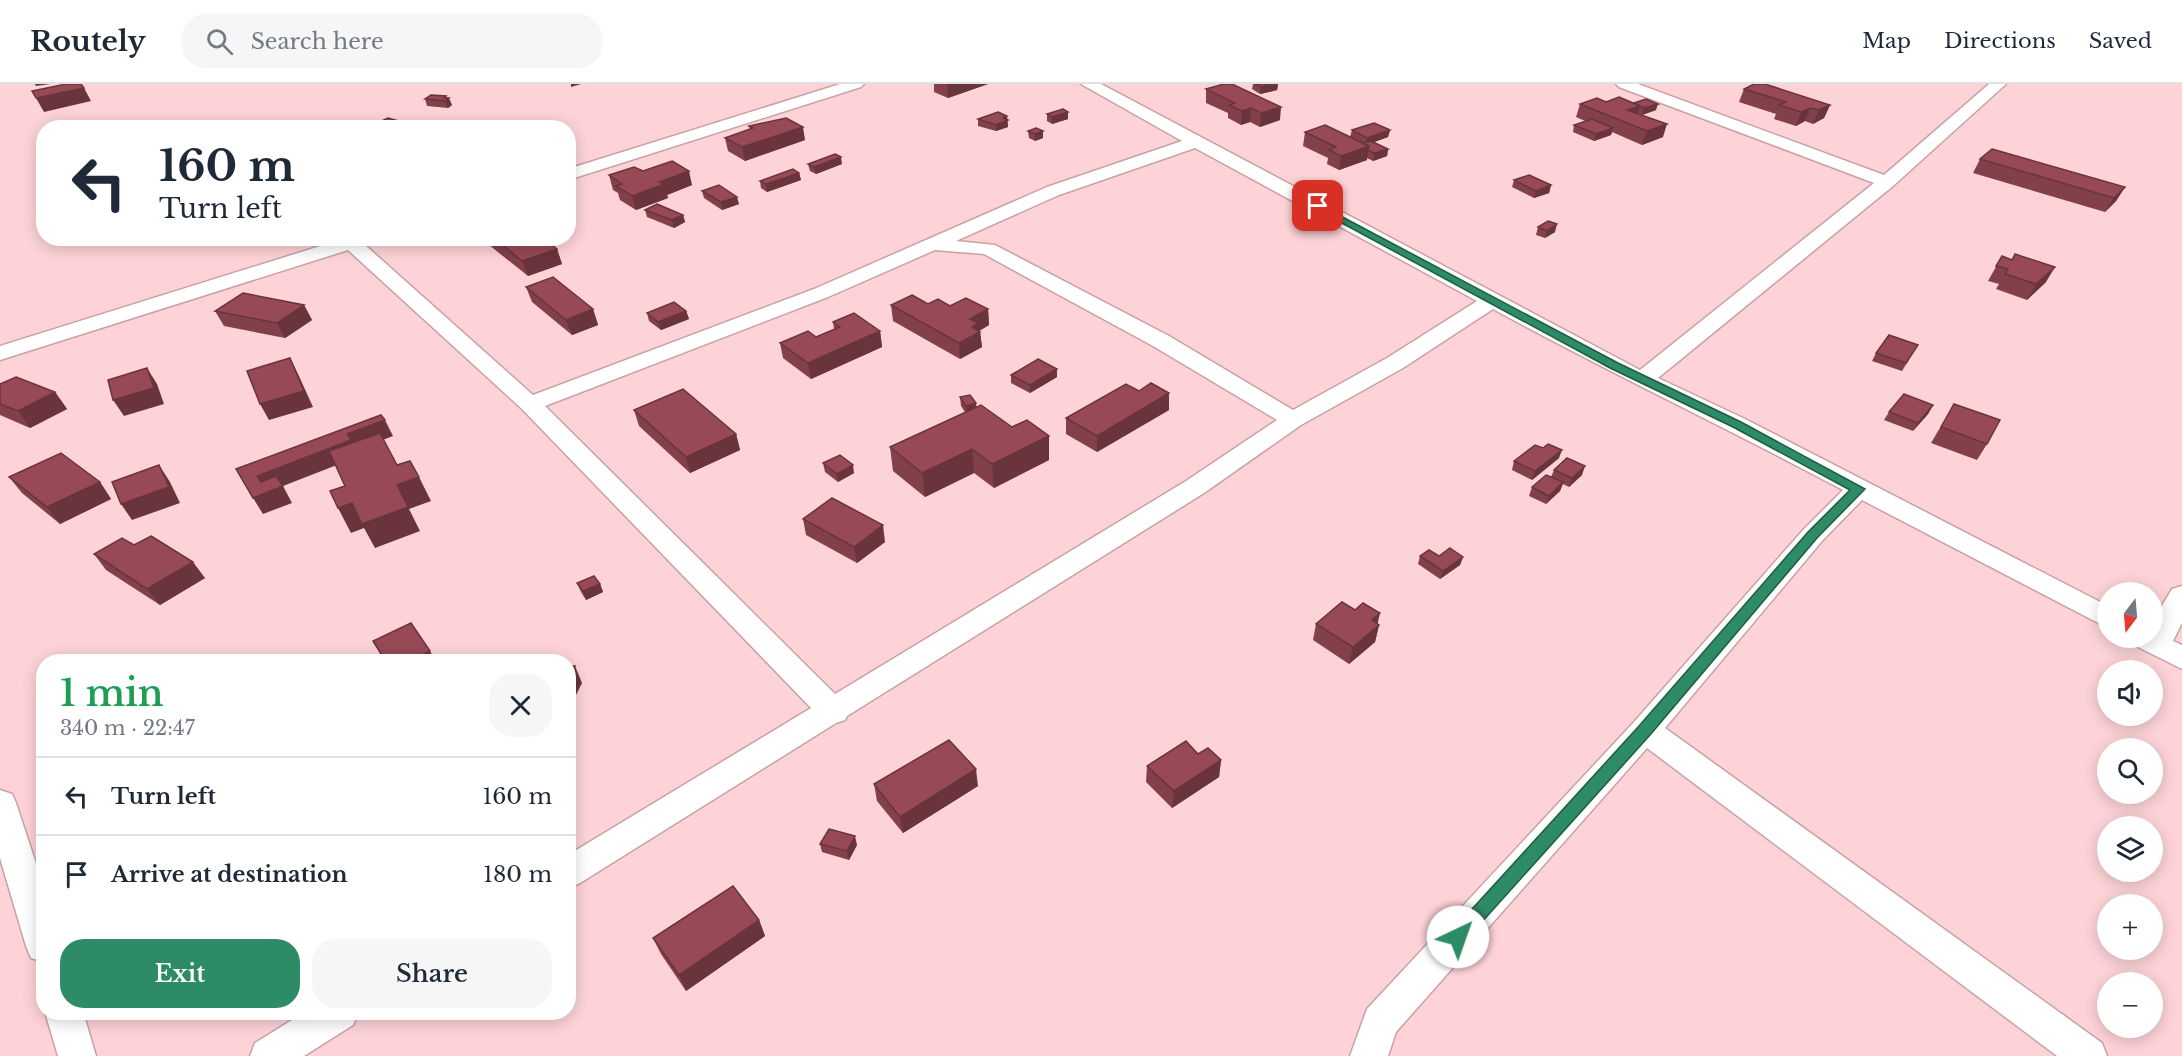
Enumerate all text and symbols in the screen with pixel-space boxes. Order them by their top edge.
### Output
search box [182,14,602,68]
text: Routely [30,24,146,59]
icon: search [203,25,236,58]
text: Search here [251,28,384,55]
text: Map [1862,28,1911,54]
text: Directions [1944,28,2056,54]
text: Saved [2089,28,2152,54]
text: 160 m [159,140,295,192]
icon: left [60,144,138,222]
pin [1292,180,1343,231]
icon: arrive [1301,189,1334,222]
text: Turn left [159,192,282,225]
north arrow [2097,582,2163,648]
map controls [2097,582,2163,1038]
button: sound [2097,660,2163,726]
text: 1 min [60,671,164,716]
button: close [489,674,552,737]
text: 340 m · 22:47 [60,716,195,740]
button: search [2097,738,2163,804]
icon: left [60,780,93,813]
text: Turn left [111,783,216,810]
text: 160 m [482,783,552,810]
button: layers [2097,816,2163,882]
icon: arrive [60,858,93,891]
text: Arrive at destination [111,861,348,888]
text: 180 m [483,861,552,888]
button: + [2097,894,2163,960]
position arrow [1426,905,1490,969]
button: Exit [60,939,300,1008]
button: Share [312,939,552,1008]
button: − [2097,972,2163,1038]

